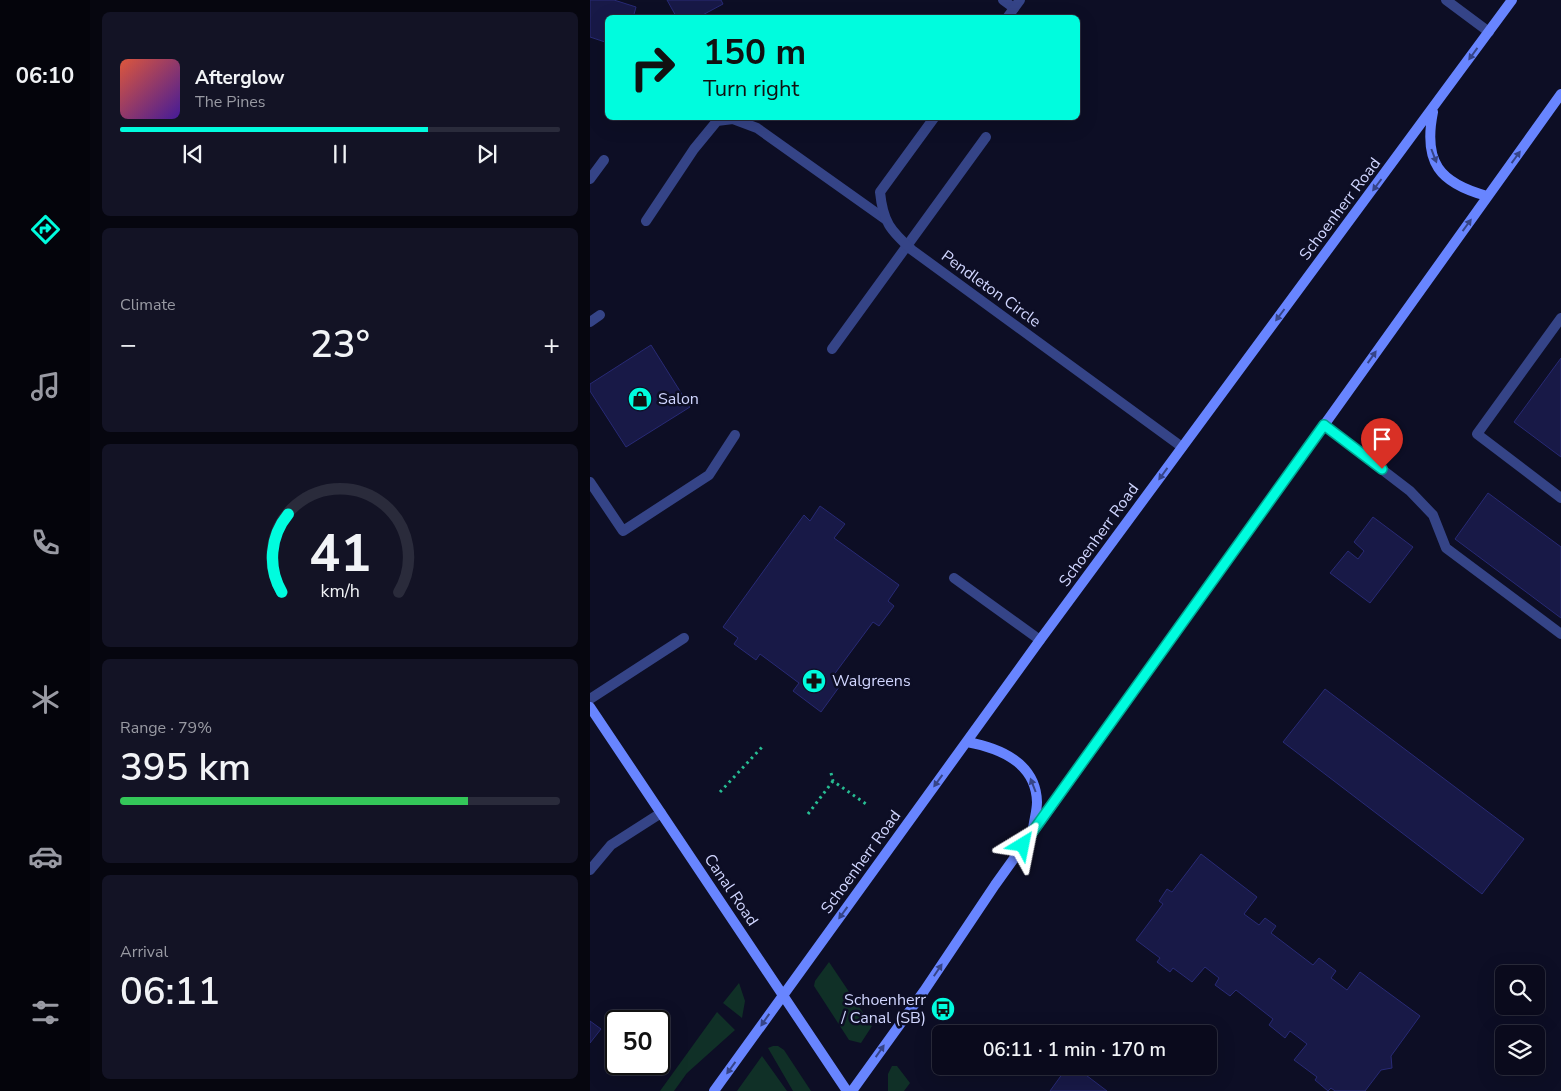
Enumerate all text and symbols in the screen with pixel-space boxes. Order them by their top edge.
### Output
text: 150 m [703,29,806,76]
icon: right [620,35,685,100]
one-way arrow [1468,47,1479,60]
text: 06:10 [16,61,74,91]
text: Afterglow [195,65,285,91]
text: Turn right [703,74,799,104]
text: The Pines [195,91,265,113]
icon: previous [179,140,207,168]
icon: pause [326,140,354,168]
icon: next [473,140,501,168]
one-way arrow [1431,149,1438,164]
one-way arrow [1511,150,1521,164]
street label: Schoenherr Road [1294,153,1386,265]
one-way arrow [1372,178,1382,192]
icon: directions [28,212,63,247]
one-way arrow [1461,219,1472,232]
street label: Pendleton Circle [937,245,1045,333]
text: Climate [120,294,175,316]
one-way arrow [1275,308,1286,321]
text: 23° [310,319,370,370]
text: − [120,326,137,364]
text: + [543,326,560,364]
one-way arrow [1367,350,1377,364]
icon: music [28,369,63,404]
shop icon: Salon [627,386,653,412]
place label: Salon [658,388,699,410]
pin [1361,418,1403,469]
icon: arrive [1368,425,1396,453]
one-way arrow [1158,467,1168,481]
street label: Schoenherr Road [1054,479,1144,591]
text: 41 [309,518,371,589]
icon: phone [28,525,63,560]
text: km/h [320,579,360,603]
pharmacy icon: Walgreens [801,668,827,694]
place label: Walgreens [832,670,911,692]
icon: climate [28,682,63,717]
text: Range · 79% [120,717,212,739]
text: 395 km [120,742,251,793]
one-way arrow [933,774,943,788]
one-way arrow [1029,777,1037,792]
street label: Schoenherr Road [816,806,906,918]
position arrow [996,818,1048,870]
icon: car [28,839,63,874]
street label: Canal Road [699,850,763,930]
one-way arrow [838,906,848,920]
text: Arrival [120,941,168,963]
one-way arrow [933,963,943,976]
map controls [1495,965,1545,1075]
button: search [1495,965,1545,1015]
text: 06:11 [120,966,220,1017]
place label: Schoenherr / Canal (SB) [840,989,926,1029]
icon: filters [28,995,63,1030]
bus stop icon: Schoenherr / Canal (SB) [930,996,956,1022]
speed limit sign: 50 [605,1010,670,1075]
one-way arrow [760,1013,770,1027]
button: layers [1495,1025,1545,1075]
text: 06:11 · 1 min · 170 m [983,1037,1166,1063]
one-way arrow [875,1044,885,1058]
one-way arrow [726,1061,736,1075]

